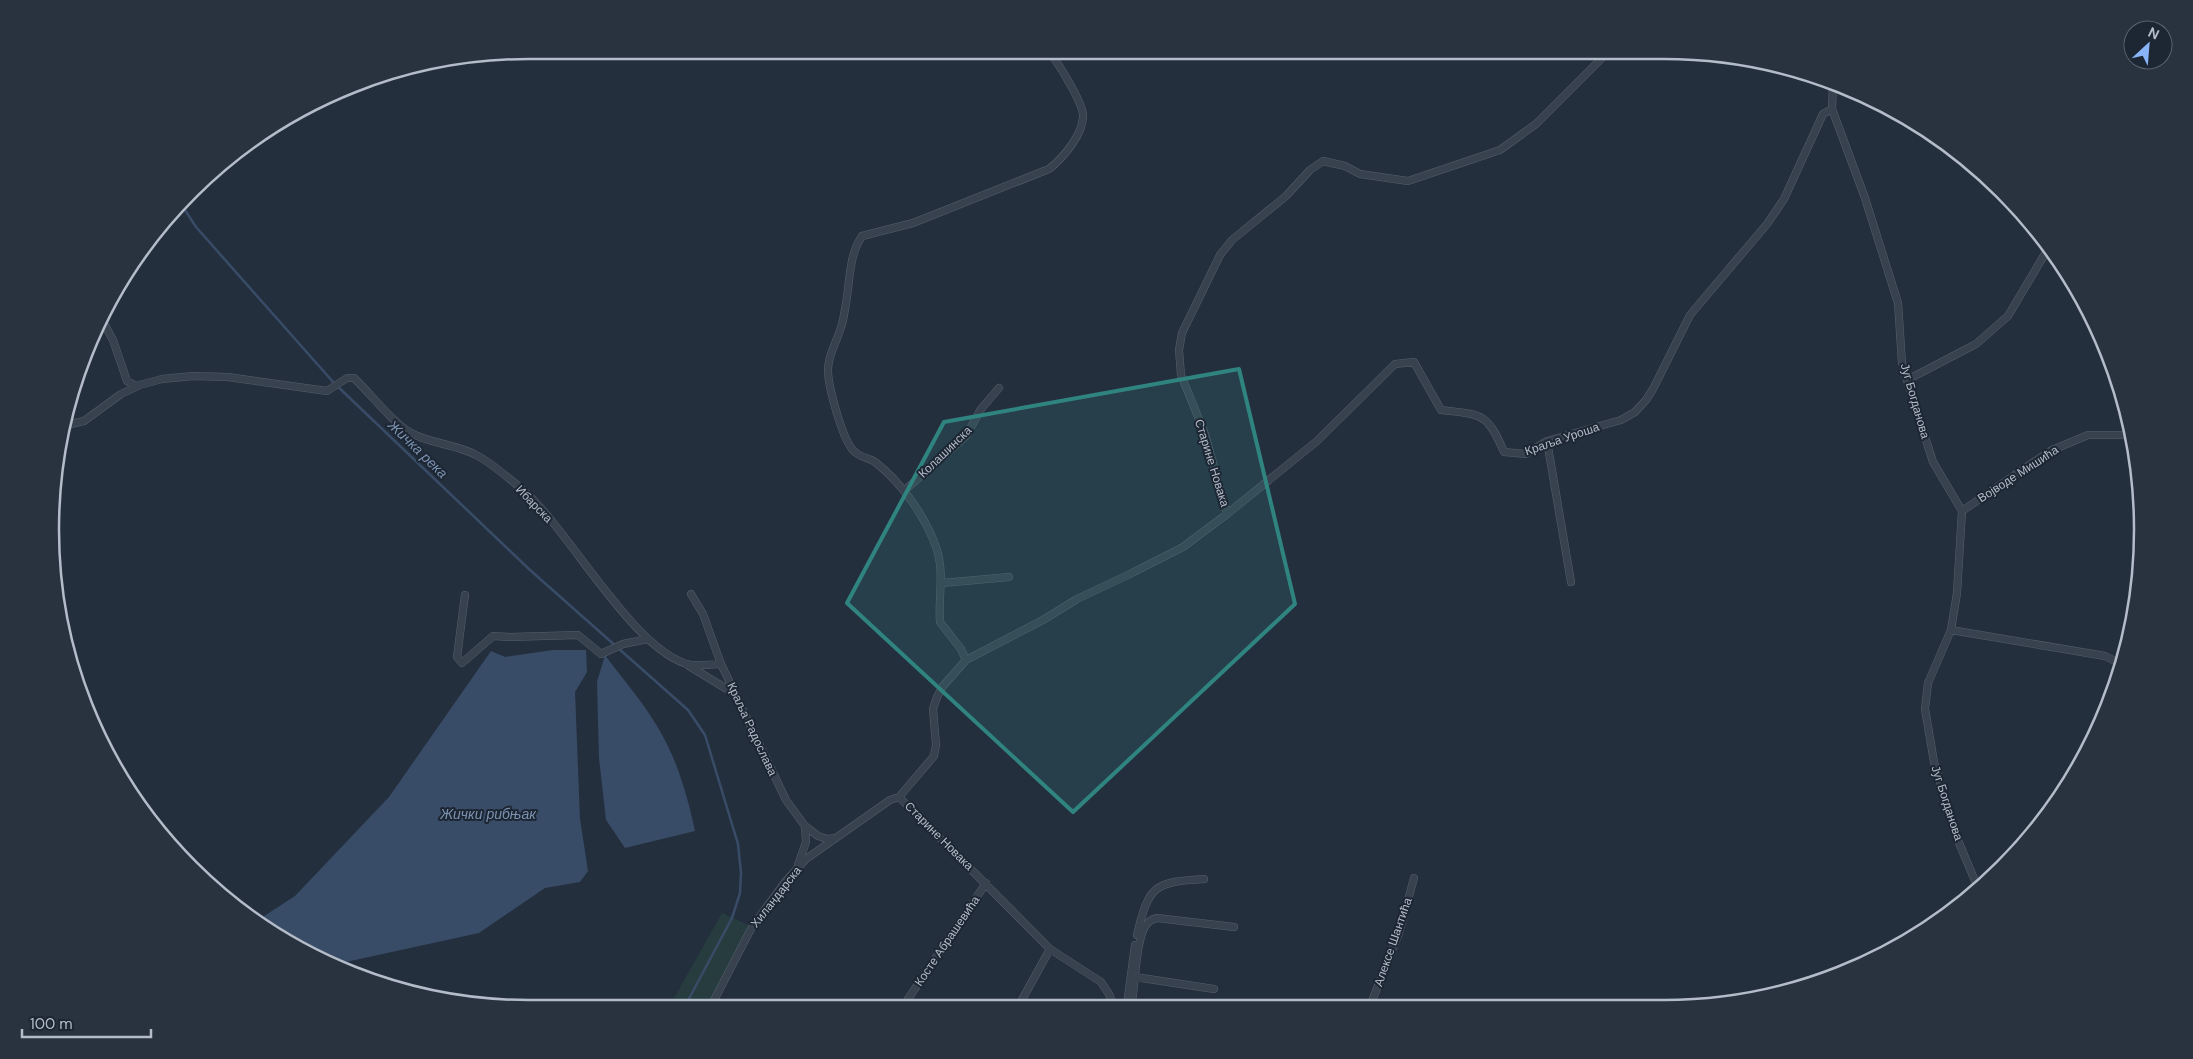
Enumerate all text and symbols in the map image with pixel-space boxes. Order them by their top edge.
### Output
north arrow [2123,20,2173,70]
text: N [2145,23,2162,44]
street label: Југ Богданова [1897,361,1934,441]
water label: Жичка река [384,415,452,482]
street label: Старине Новака [1191,417,1233,509]
street label: Краља Уроша [1523,419,1602,459]
street label: Колашинска [915,422,975,481]
street label: Војводе Мишића [1975,442,2062,506]
street label: Ибарска [512,482,556,527]
street label: Краља Радослава [723,680,781,779]
street label: Југ Богданова [1927,764,1967,843]
street label: Старине Новака [901,798,977,874]
water label: Жички рибњак [439,805,537,823]
street label: Хиландарска [747,863,805,931]
street label: Косте Абрашевића [911,892,983,989]
street label: Алексе Шантића [1370,895,1416,988]
scale bar [22,1006,151,1038]
text: 100 m [30,1014,73,1034]

